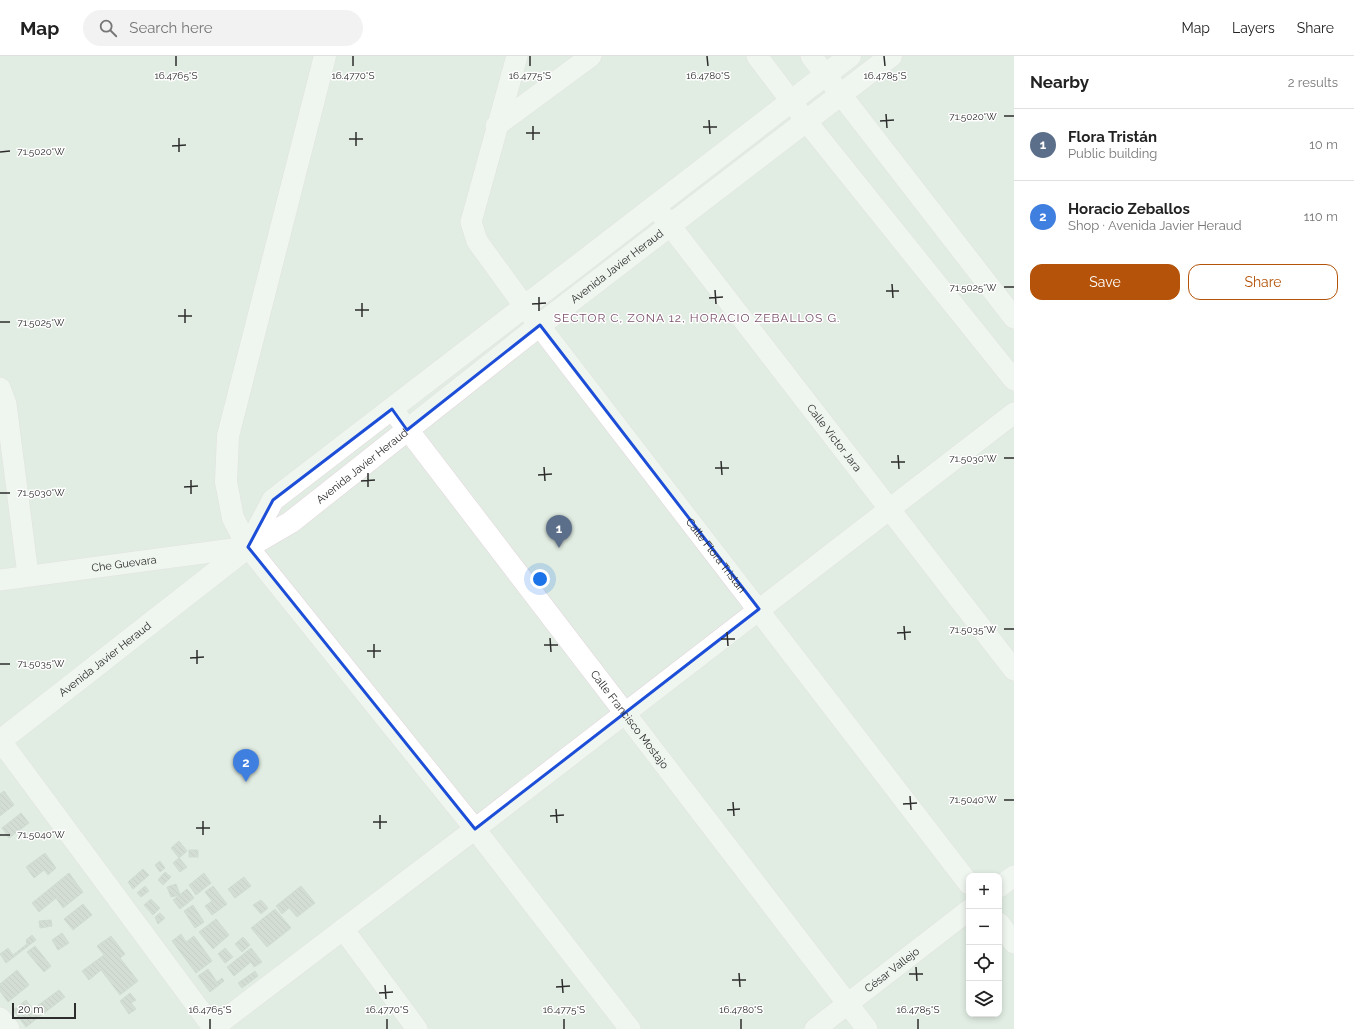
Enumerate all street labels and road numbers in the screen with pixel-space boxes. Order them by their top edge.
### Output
street label: Avenida Javier Heraud [568,226,666,306]
street label: Calle Victor Jara [804,401,864,474]
street label: Avenida Javier Heraud [313,426,410,506]
street label: Calle Flora Tristan [683,515,749,595]
street label: Che Guevara [91,553,157,574]
street label: Avenida Javier Heraud [56,619,154,699]
street label: Calle Francisco Mostajo [588,668,672,771]
street label: César Vallejo [862,944,922,995]

